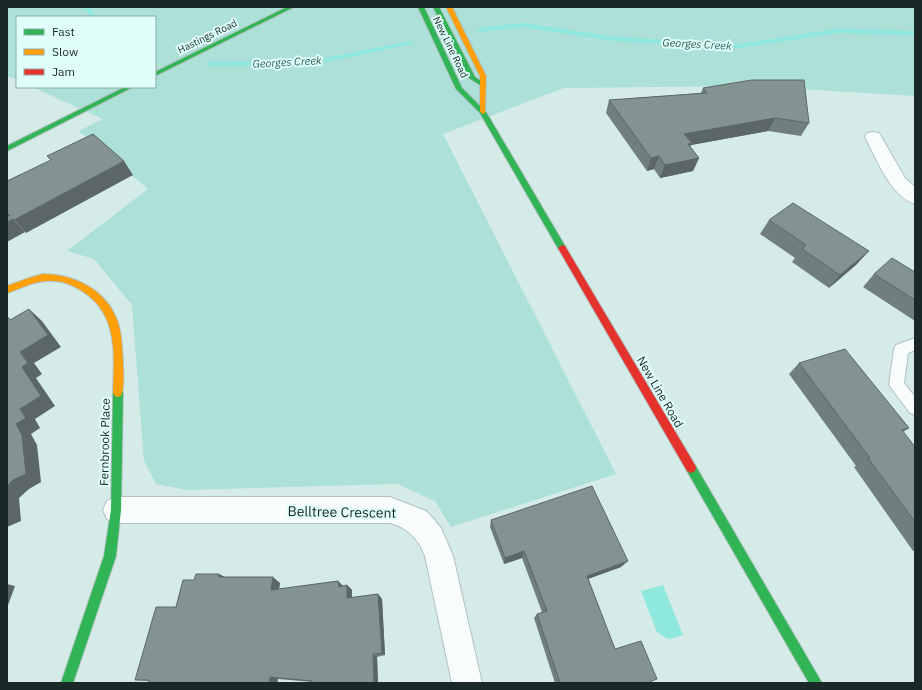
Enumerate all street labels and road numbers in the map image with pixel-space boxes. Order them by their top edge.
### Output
street label: New Line Road [430,14,471,80]
street label: Hastings Road [175,16,239,56]
street label: New Line Road [634,353,687,430]
street label: Fernbrook Place [96,398,113,486]
street label: Belltree Crescent [287,502,397,522]

